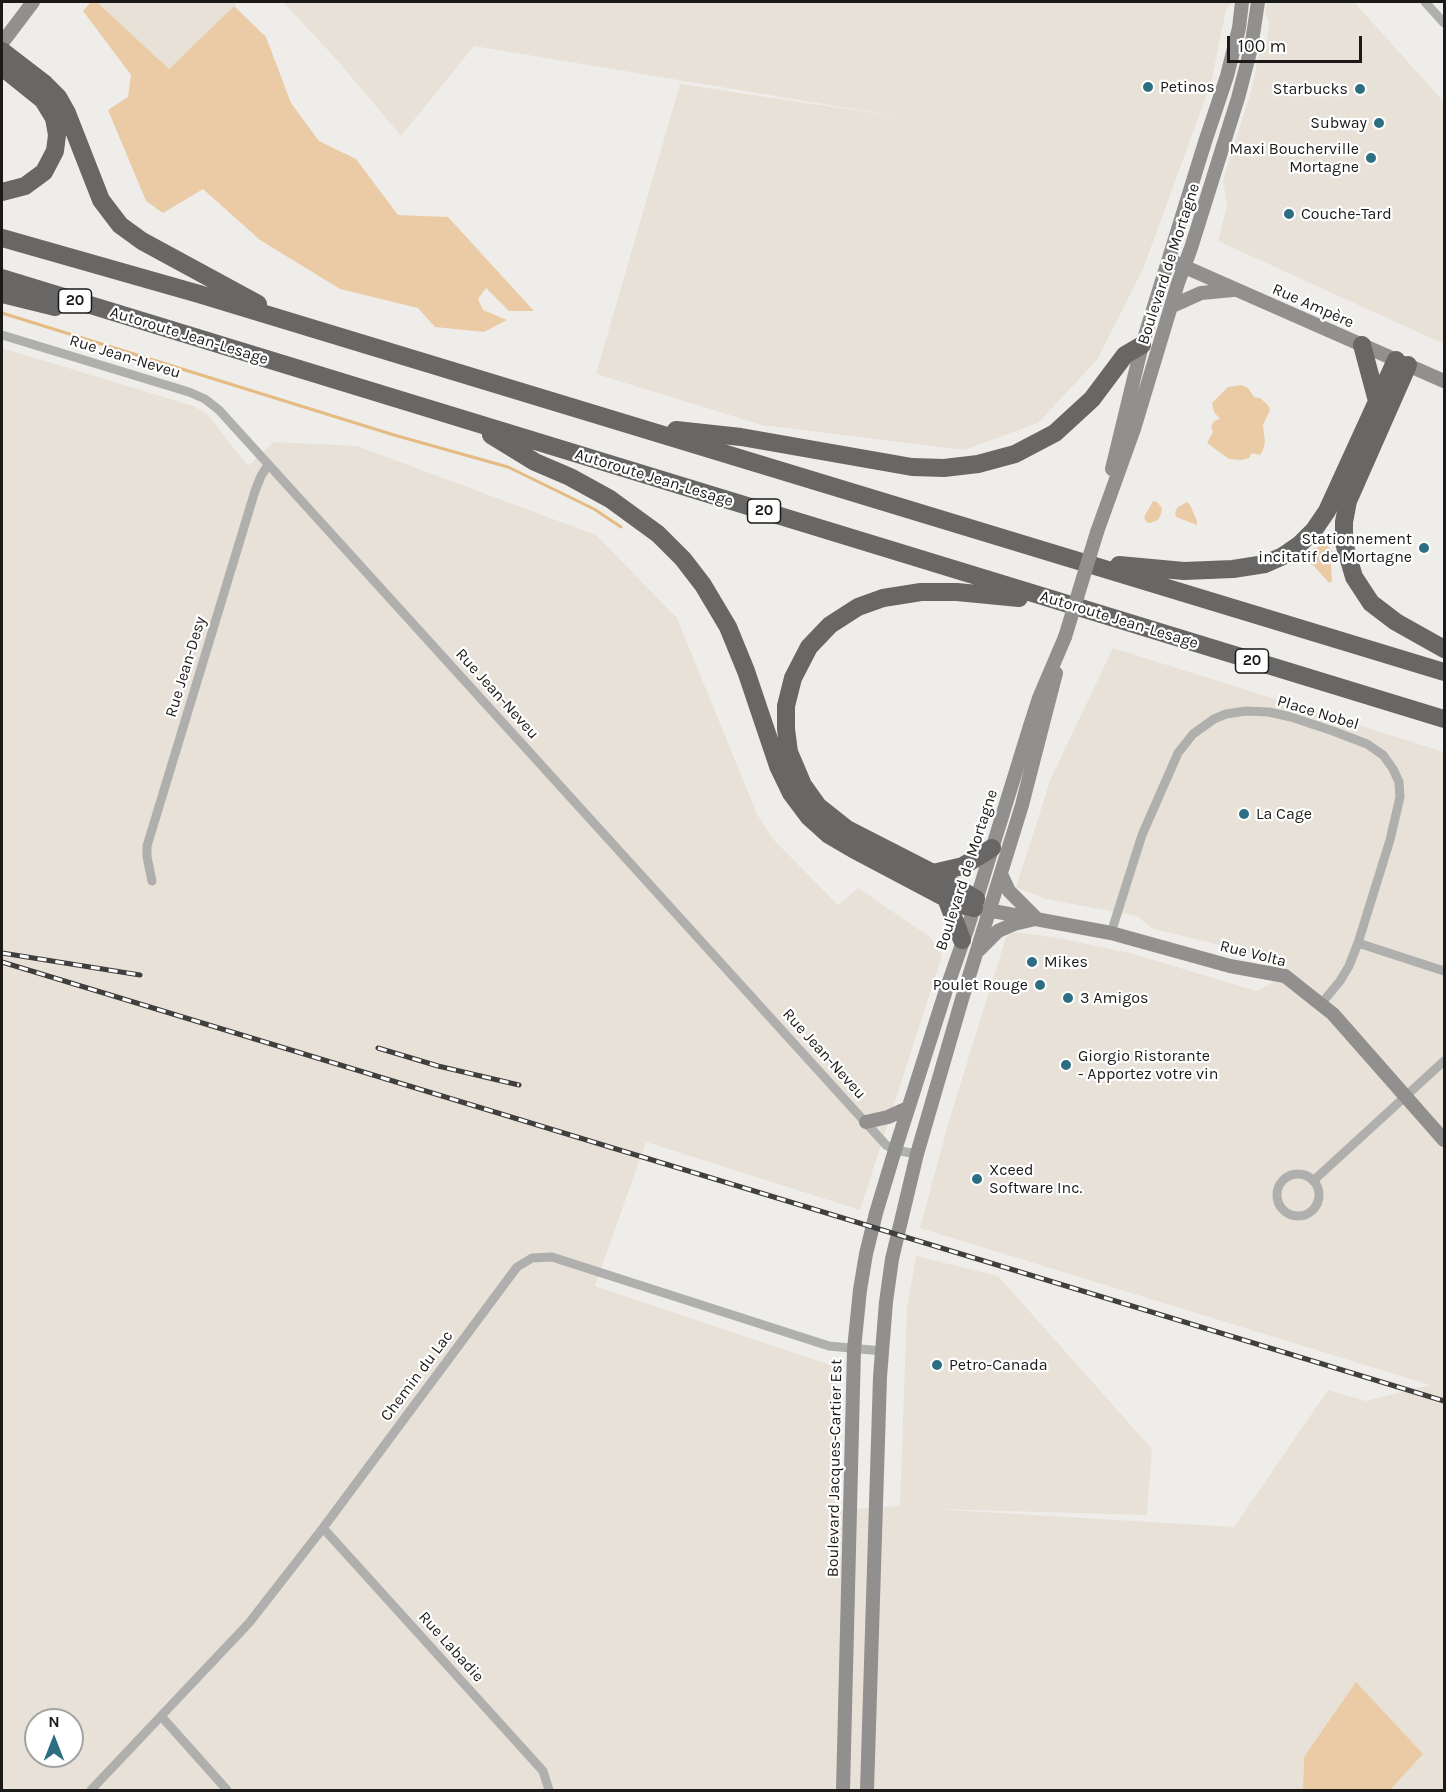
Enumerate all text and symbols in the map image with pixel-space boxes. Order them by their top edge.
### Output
scale bar [1230,24,1365,62]
text: 100 m [1238,35,1286,57]
place label: Petinos [1160,77,1215,97]
place label: Starbucks [1273,79,1348,99]
marker: Petinos [1141,80,1155,94]
marker: Starbucks [1353,82,1367,96]
place label: Subway [1310,113,1367,133]
marker: Subway [1372,116,1386,130]
place label: Maxi Boucherville Mortagne [1230,139,1359,177]
marker: Maxi Boucherville Mortagne [1364,151,1378,165]
street label: Boulevard de Mortagne [1134,181,1204,347]
place label: Couche-Tard [1301,204,1392,224]
marker: Couche-Tard [1282,207,1296,221]
street label: Rue Ampère [1269,279,1357,333]
road number: 20 [58,289,92,313]
street label: Autoroute Jean-Lesage [107,303,271,369]
street label: Rue Jean-Neveu [67,331,183,383]
street label: Autoroute Jean-Lesage [572,445,736,511]
road number: 20 [748,499,780,523]
place label: Stationnement incitatif de Mortagne [1258,529,1412,567]
marker: Stationnement incitatif de Mortagne [1417,541,1431,555]
street label: Autoroute Jean-Lesage [1037,587,1201,653]
street label: Rue Jean-Desy [162,614,210,720]
street label: Rue Jean-Neveu [451,645,543,743]
road number: 20 [1236,649,1268,673]
street label: Place Nobel [1275,691,1361,735]
street label: Boulevard de Mortagne [932,787,1002,953]
place label: La Cage [1256,804,1312,824]
marker: La Cage [1237,807,1251,821]
street label: Rue Volta [1218,936,1288,972]
place label: Mikes [1044,952,1088,972]
marker: Mikes [1025,955,1039,969]
place label: Poulet Rouge [933,975,1028,995]
marker: Poulet Rouge [1033,978,1047,992]
place label: 3 Amigos [1080,988,1148,1008]
marker: 3 Amigos [1061,991,1075,1005]
street label: Rue Jean-Neveu [778,1005,870,1103]
place label: Giorgio Ristorante - Apportez votre vin [1078,1046,1218,1084]
marker: Giorgio Ristorante - Apportez votre vin [1059,1058,1073,1072]
place label: Xceed Software Inc. [989,1160,1082,1198]
marker: Xceed Software Inc. [970,1172,984,1186]
street label: Chemin du Lac [377,1327,457,1425]
place label: Petro-Canada [949,1355,1048,1375]
marker: Petro-Canada [930,1358,944,1372]
street label: Boulevard Jacques-Cartier Est [823,1359,847,1577]
street label: Rue Labadie [414,1608,488,1686]
north arrow [24,1708,84,1768]
text: N [48,1712,60,1731]

